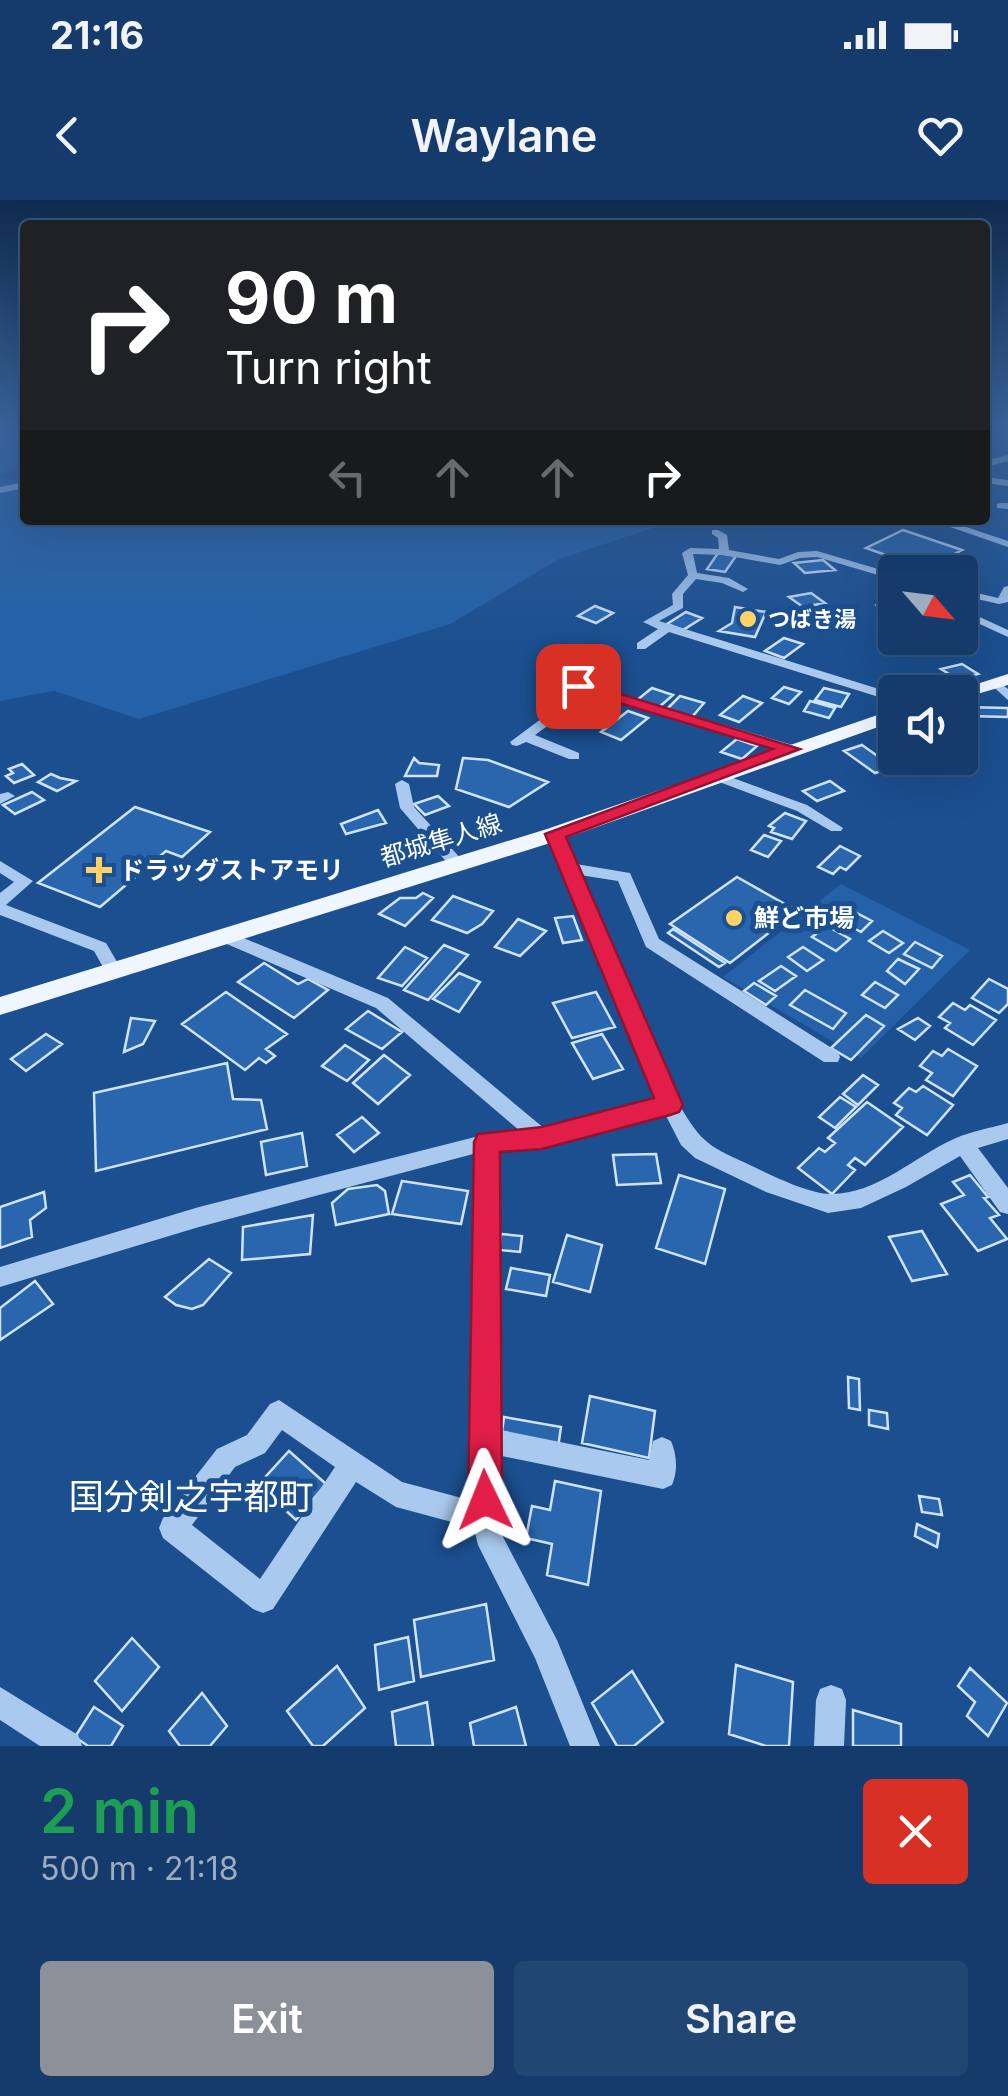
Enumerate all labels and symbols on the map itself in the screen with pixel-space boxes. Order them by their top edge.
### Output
north arrow [878,555,978,655]
place label: つばき湯 [768,606,856,632]
marker: つばき湯 [737,608,759,630]
pin [536,644,621,729]
street label: 都城隼人線 [377,807,505,873]
place label: ドラッグストアモリ [119,855,344,885]
marker: ドラッグストアモリ [88,859,110,881]
place label: 鮮ど市場 [754,903,854,933]
marker: 鮮ど市場 [723,907,745,929]
position arrow [433,1448,537,1552]
district label: 国分剣之宇都町 [68,1475,314,1517]

